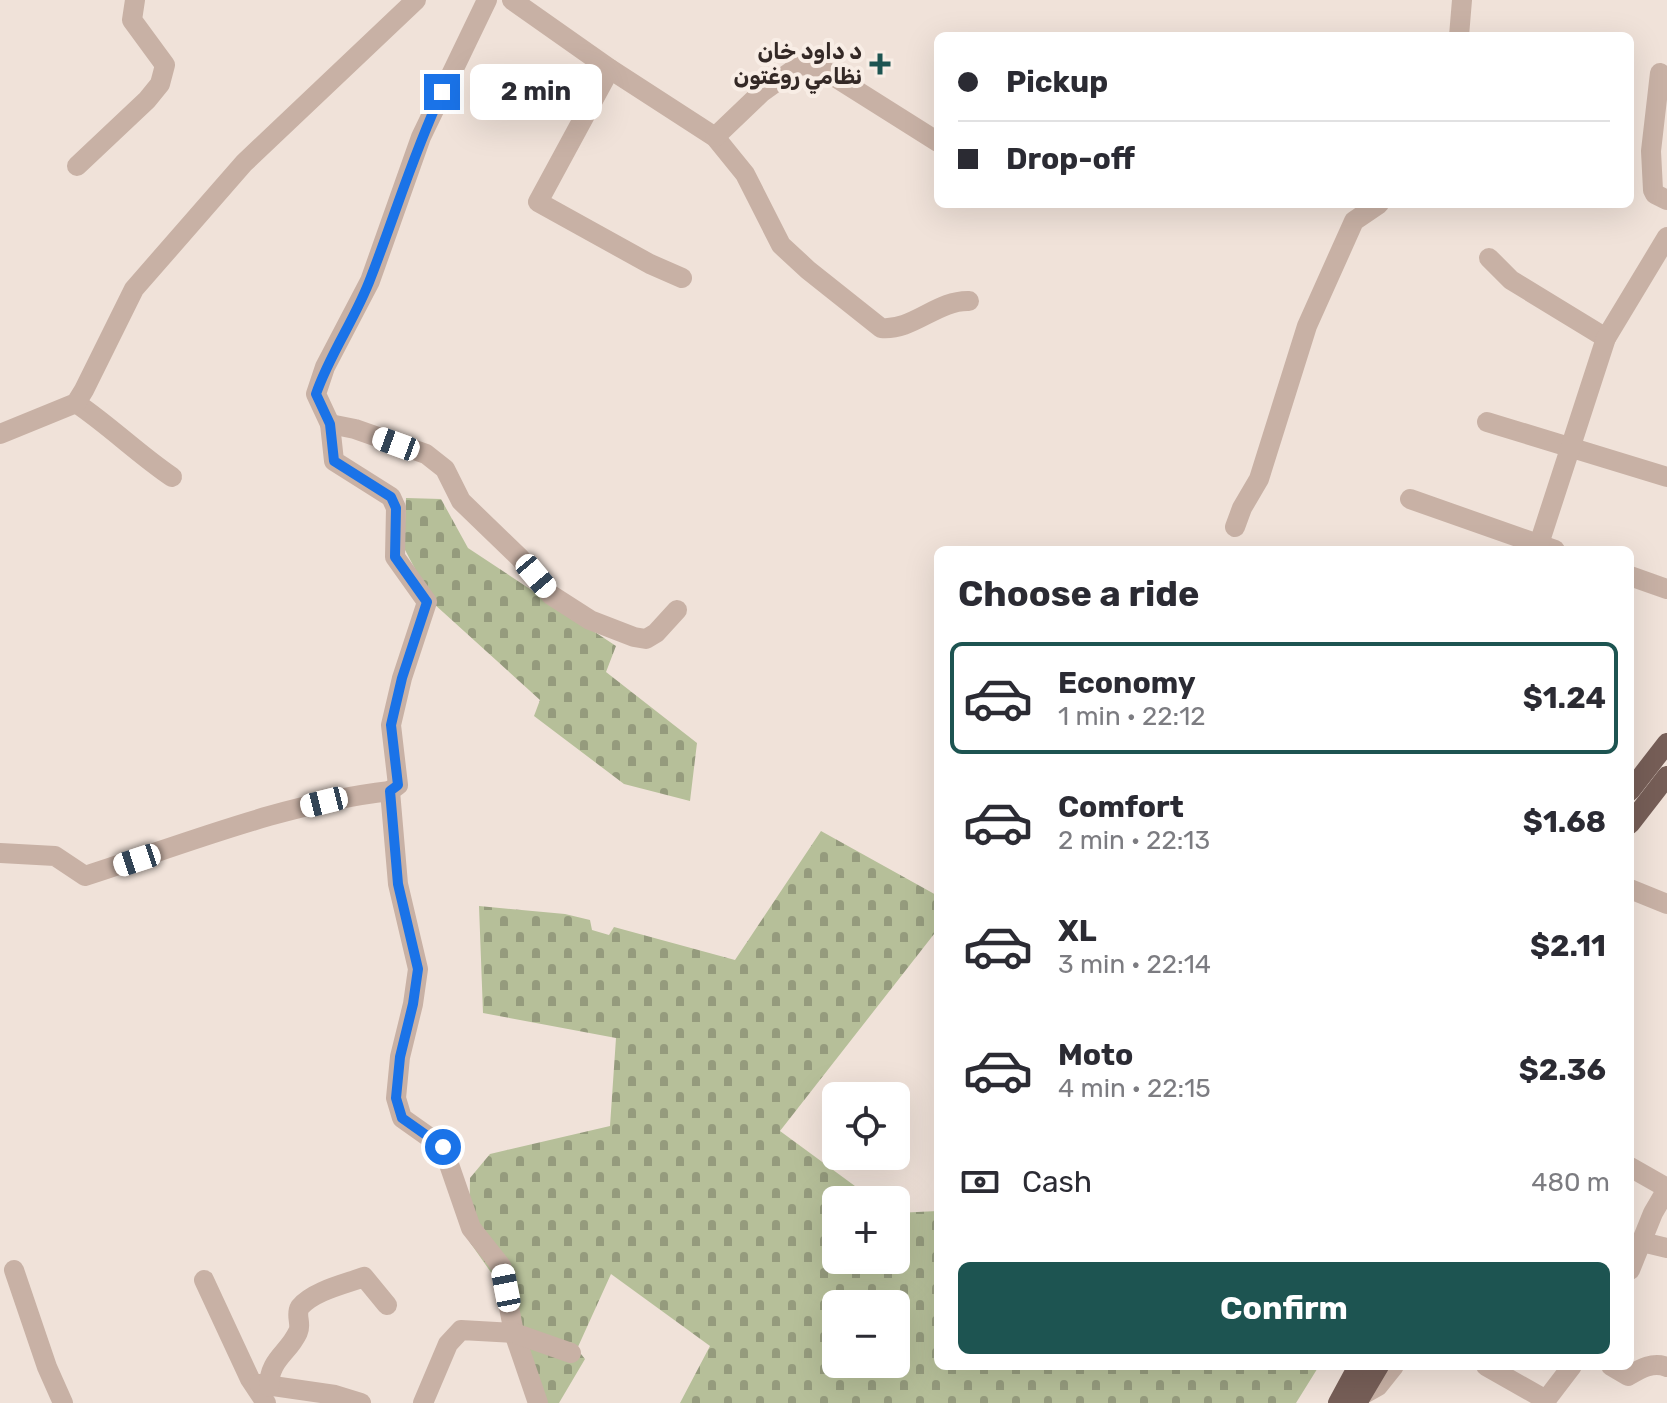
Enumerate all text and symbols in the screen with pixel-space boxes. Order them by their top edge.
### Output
place label: د داود خان نظامي روغتون [734,38,862,94]
marker: د داود خان نظامي روغتون [869,53,891,75]
callout: 2 min [470,64,602,120]
text: Pickup [1006,64,1108,100]
route end [424,74,460,110]
text: 2 min [501,76,571,107]
text: Drop-off [1006,141,1135,177]
car [369,425,423,463]
car [511,550,561,602]
text: Choose a ride [958,572,1199,615]
icon: car [962,662,1034,734]
text: Economy [1058,665,1196,701]
text: $1.24 [1523,680,1606,716]
text: 1 min · 22:12 [1058,701,1206,732]
car [298,785,350,819]
icon: car [962,786,1034,858]
text: Comfort [1058,789,1184,825]
text: $1.68 [1523,804,1606,840]
text: 2 min · 22:13 [1058,825,1210,856]
car [110,841,164,879]
icon: car [962,910,1034,982]
text: XL [1058,913,1097,949]
text: $2.11 [1530,928,1606,964]
text: 3 min · 22:14 [1058,949,1211,980]
icon: car [962,1034,1034,1106]
text: Moto [1058,1037,1133,1073]
text: $2.36 [1519,1052,1606,1088]
text: 4 min · 22:15 [1058,1073,1211,1104]
map controls [822,1082,910,1378]
button: locate [822,1082,910,1170]
route start [425,1129,461,1165]
icon: cash [958,1160,1002,1204]
text: Cash [1022,1164,1092,1200]
text: 480 m [1531,1167,1610,1198]
button: + [822,1186,910,1274]
car [490,1262,522,1314]
button: Confirm [958,1262,1610,1354]
button: − [822,1290,910,1378]

